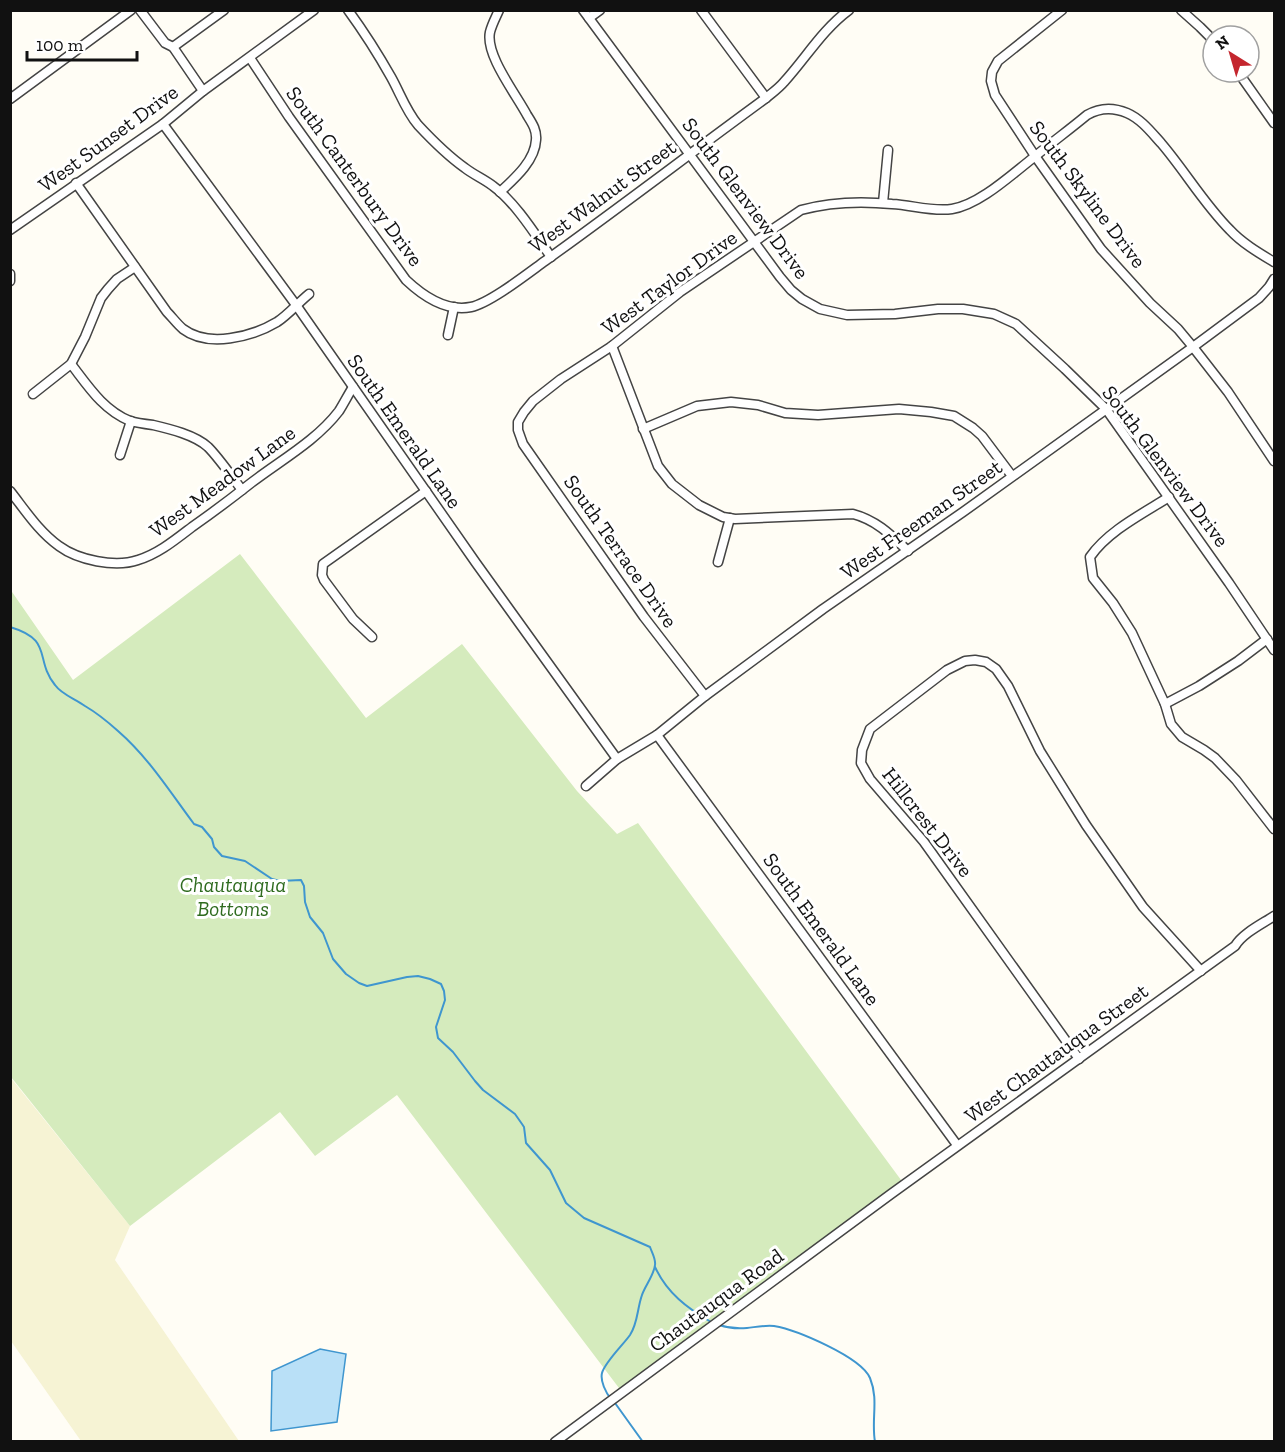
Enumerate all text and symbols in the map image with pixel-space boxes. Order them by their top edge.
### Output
scale bar [27,24,136,62]
north arrow [1201,24,1261,84]
text: N [1212,31,1233,54]
text: 100 m [36,34,84,56]
street label: West Sunset Drive [33,79,183,197]
street label: South Canterbury Drive [281,81,429,271]
street label: South Glenview Drive [677,112,815,284]
street label: South Skyline Drive [1024,115,1152,273]
street label: West Walnut Street [524,134,681,258]
street label: West Taylor Drive [596,224,742,340]
street label: South Emerald Lane [342,349,468,513]
street label: South Glenview Drive [1097,380,1235,552]
street label: West Meadow Lane [144,420,300,542]
street label: West Freeman Street [836,454,1007,584]
street label: South Terrace Drive [559,470,683,632]
street label: Hillcrest Drive [877,762,979,882]
street label: South Emerald Lane [758,848,886,1010]
park label: Chautauqua Bottoms [180,872,286,921]
street label: West Chautauqua Street [959,978,1153,1128]
street label: Chautauqua Road [644,1243,788,1357]

